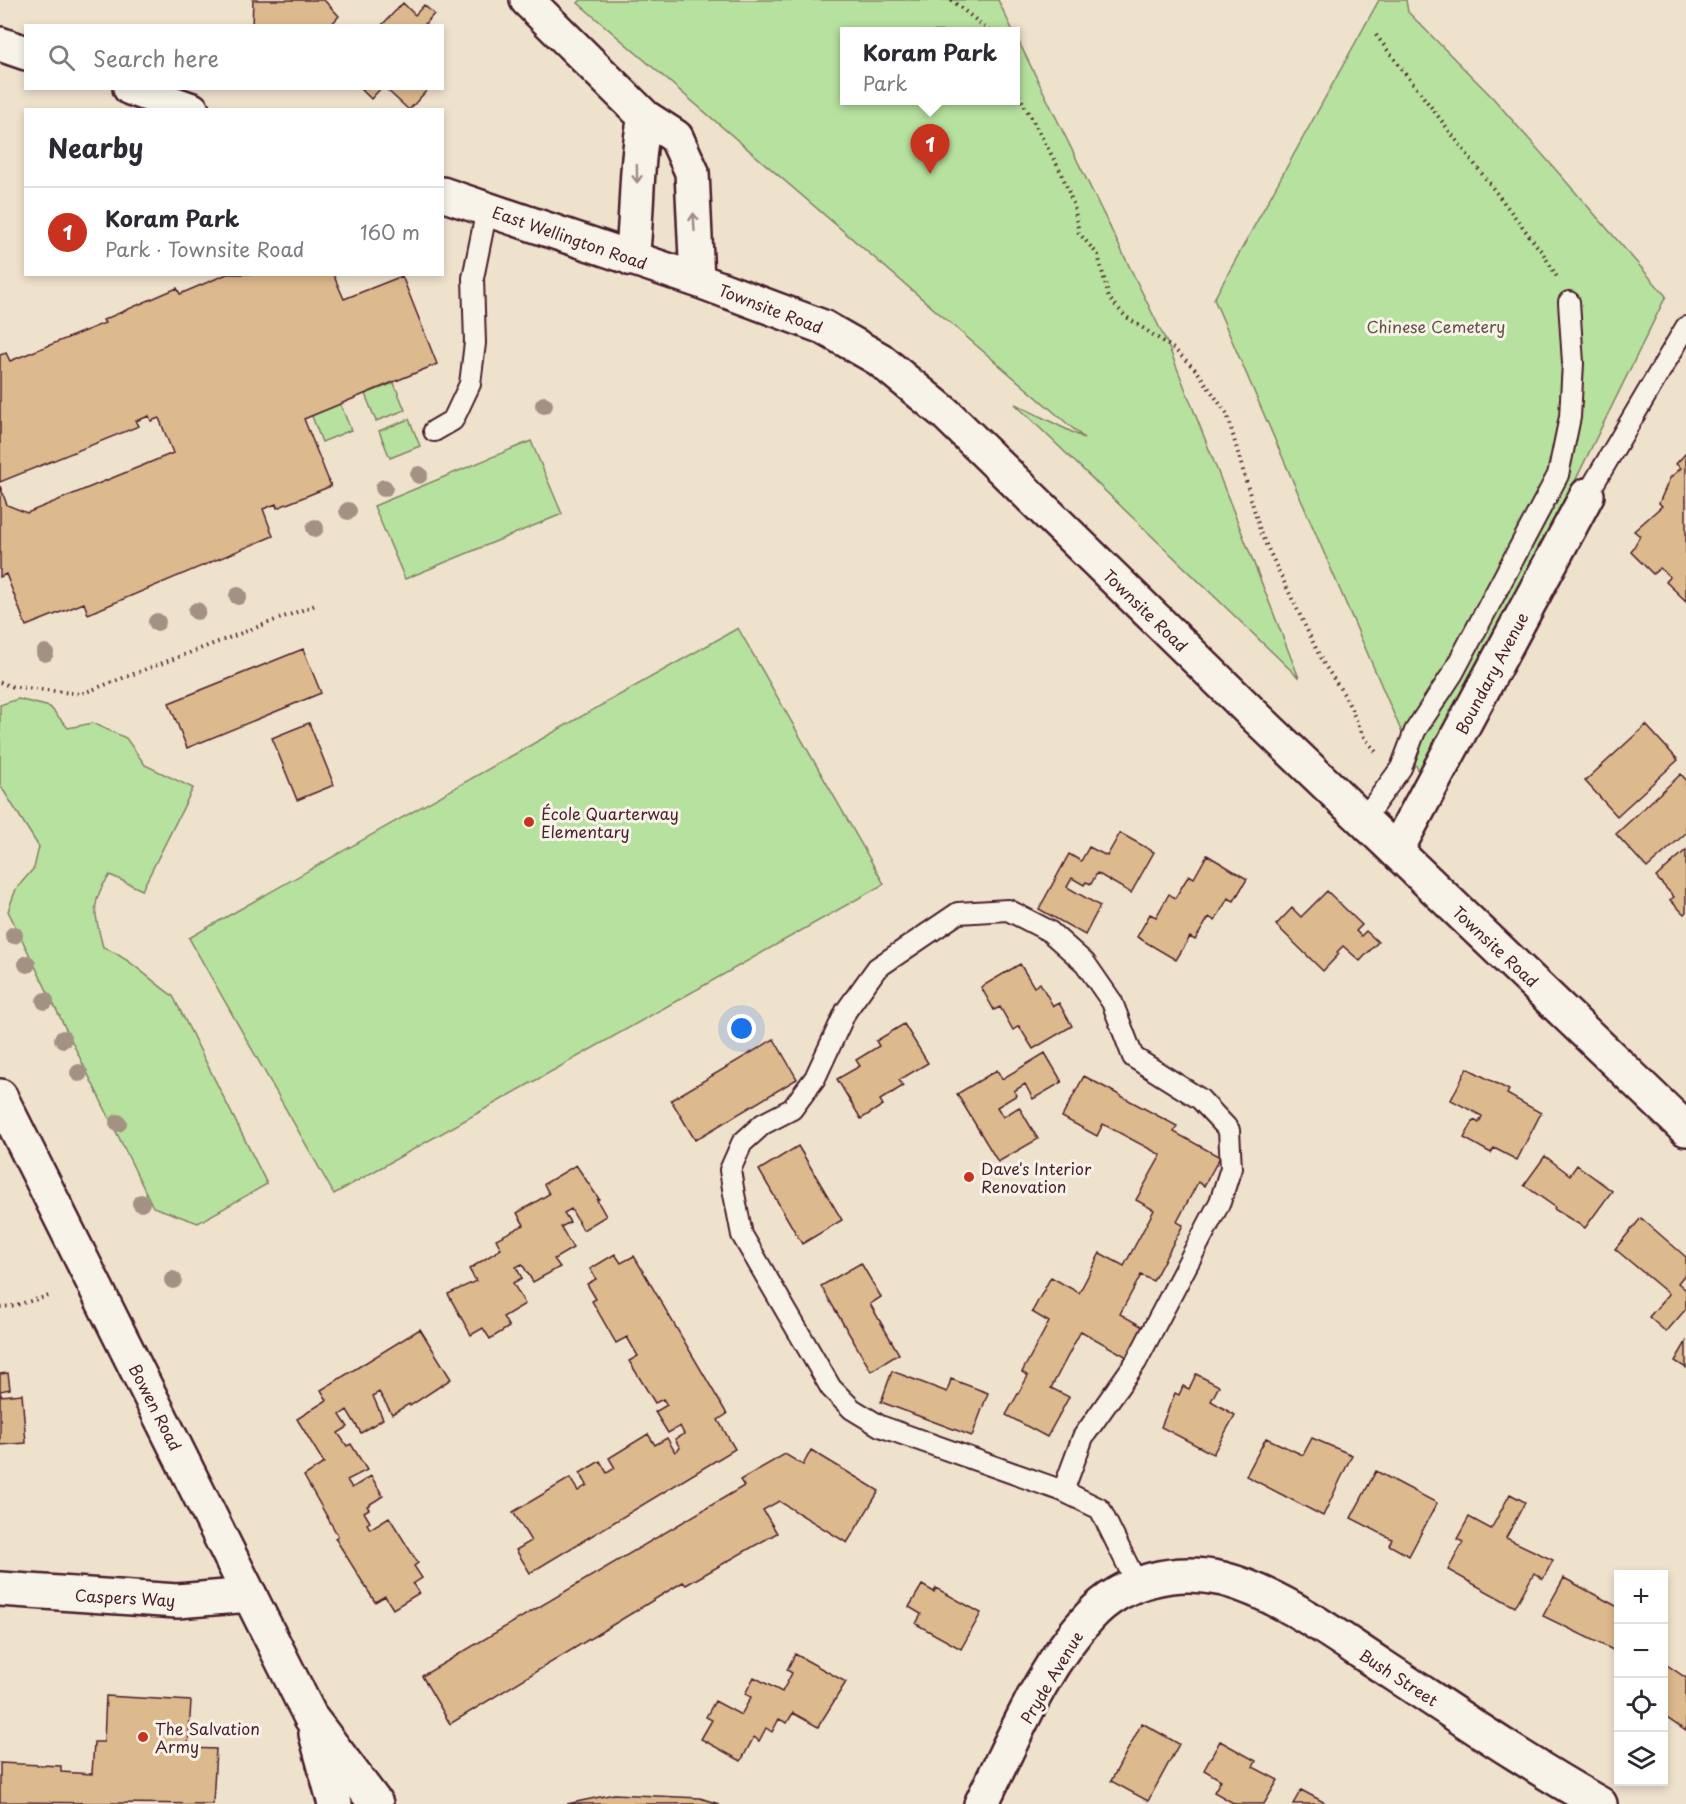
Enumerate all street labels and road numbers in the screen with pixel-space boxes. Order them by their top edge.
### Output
street label: East Wellington Road [489,199,651,275]
street label: Townsite Road [716,277,826,339]
street label: Townsite Road [1098,563,1194,657]
street label: Boundary Avenue [1449,607,1533,738]
street label: Townsite Road [1448,900,1544,992]
street label: Bowen Road [124,1359,188,1455]
street label: Caspers Way [74,1582,176,1612]
street label: Pryde Avenue [1014,1626,1088,1728]
street label: Bush Street [1355,1643,1443,1712]

